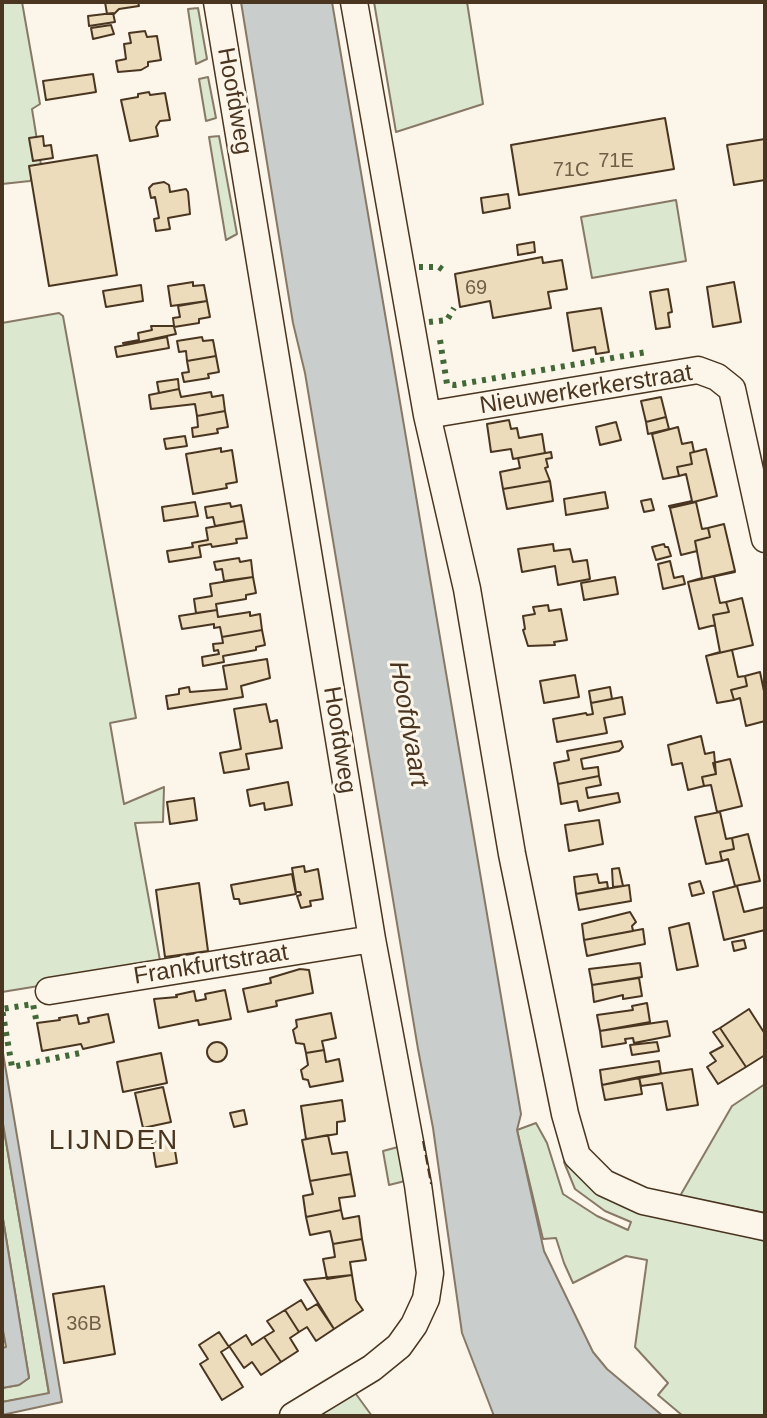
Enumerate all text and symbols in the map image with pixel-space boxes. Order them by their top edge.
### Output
street label: Hoofdweg [210,45,258,157]
house number: 71E [598,149,634,173]
house number: 71C [553,158,589,182]
house number: 69 [465,276,487,300]
street label: Nieuwerkerkerstraat [478,359,694,421]
water label: Hoofdvaart [382,659,434,789]
street label: Hoofdweg [316,684,362,796]
street label: Frankfurtstraat [132,939,290,991]
district label: LIJNDEN [49,1124,179,1158]
house number: 36B [66,1312,102,1336]

